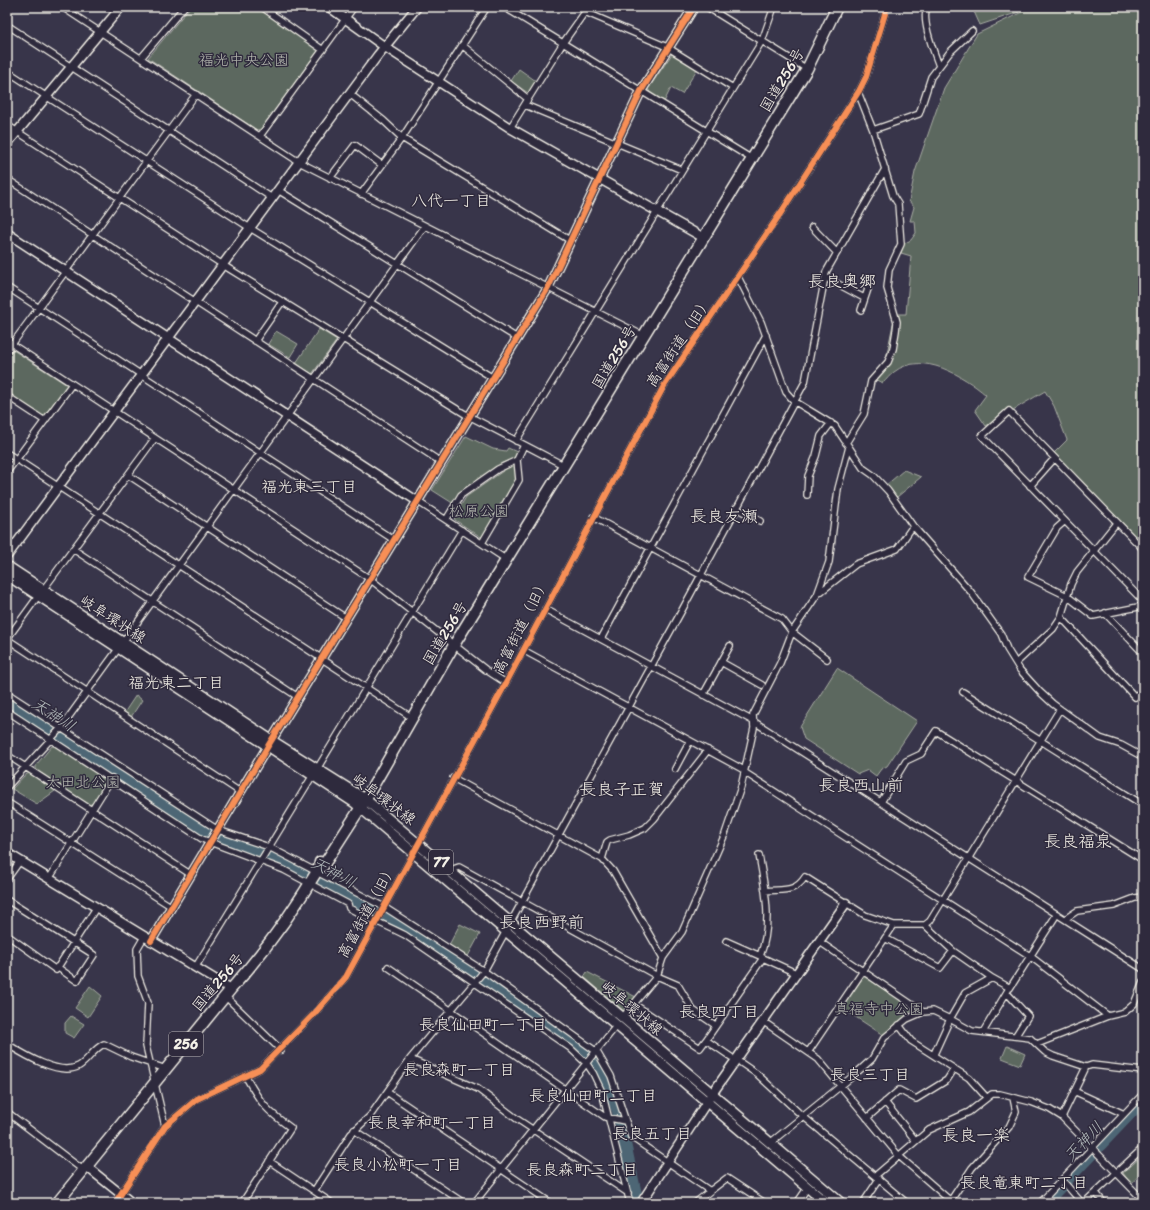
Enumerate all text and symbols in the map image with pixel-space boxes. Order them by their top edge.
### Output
street label: 国道256号 [752,43,812,117]
park label: 福光中央公園 [199,47,289,73]
district label: 八代一丁目 [411,186,491,215]
district label: 長良奥郷 [808,266,876,296]
street label: 高富街道（旧） [639,291,719,393]
street label: 国道256号 [584,320,644,394]
district label: 福光東三丁目 [261,472,357,501]
park label: 松原公園 [449,498,509,524]
district label: 長良友瀬 [690,501,758,531]
street label: 高富街道（旧） [486,573,556,679]
street label: 岐阜環状線 [74,588,152,650]
street label: 国道256号 [415,596,475,670]
district label: 福光東二丁目 [128,668,224,697]
water label: 天神川 [26,689,82,740]
street label: 岐阜環状線 [346,766,422,832]
park label: 太田北公園 [45,769,121,795]
district label: 長良西山前 [819,770,904,800]
district label: 長良子正賀 [580,774,665,804]
district label: 長良福泉 [1044,826,1112,856]
water label: 天神川 [306,848,362,897]
road number: 77 [429,850,453,874]
street label: 高富街道（旧） [330,859,404,963]
district label: 長良西野前 [500,907,585,937]
street label: 国道256号 [185,946,251,1018]
street label: 岐阜環状線 [595,974,669,1042]
park label: 真福寺中公園 [834,996,924,1022]
district label: 長良四丁目 [679,997,759,1026]
district label: 長良仙田町一丁目 [419,1010,547,1039]
road number: 256 [169,1032,203,1056]
district label: 長良森町一丁目 [403,1055,515,1084]
district label: 長良三丁目 [830,1060,910,1089]
district label: 長良仙田町二丁目 [529,1081,657,1110]
district label: 長良幸和町一丁目 [368,1108,496,1137]
water label: 天神川 [1056,1114,1110,1169]
district label: 長良五丁目 [612,1119,692,1148]
district label: 長良一楽 [942,1120,1010,1150]
district label: 長良小松町一丁目 [334,1150,462,1179]
district label: 長良森町二丁目 [526,1155,638,1184]
district label: 長良竜東町二丁目 [960,1168,1088,1197]

